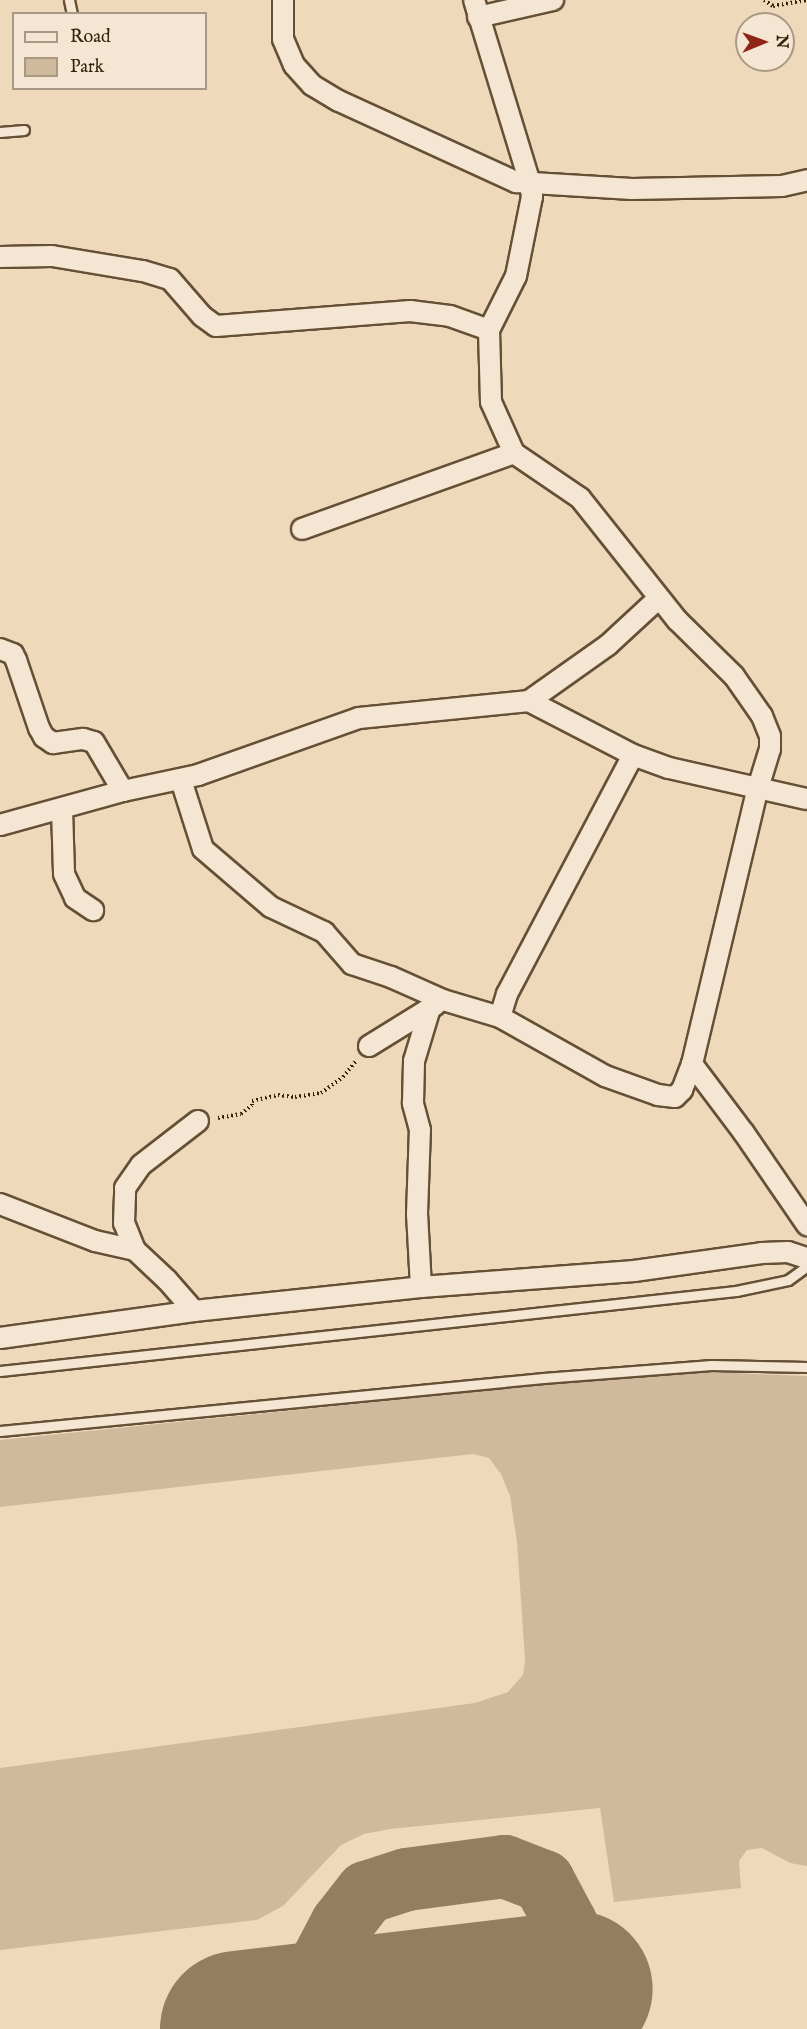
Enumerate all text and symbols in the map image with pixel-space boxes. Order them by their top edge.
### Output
legend [12,12,207,90]
north arrow [735,12,795,72]
text: Road [70,26,111,49]
text: N [771,35,791,49]
text: Park [70,56,104,79]

